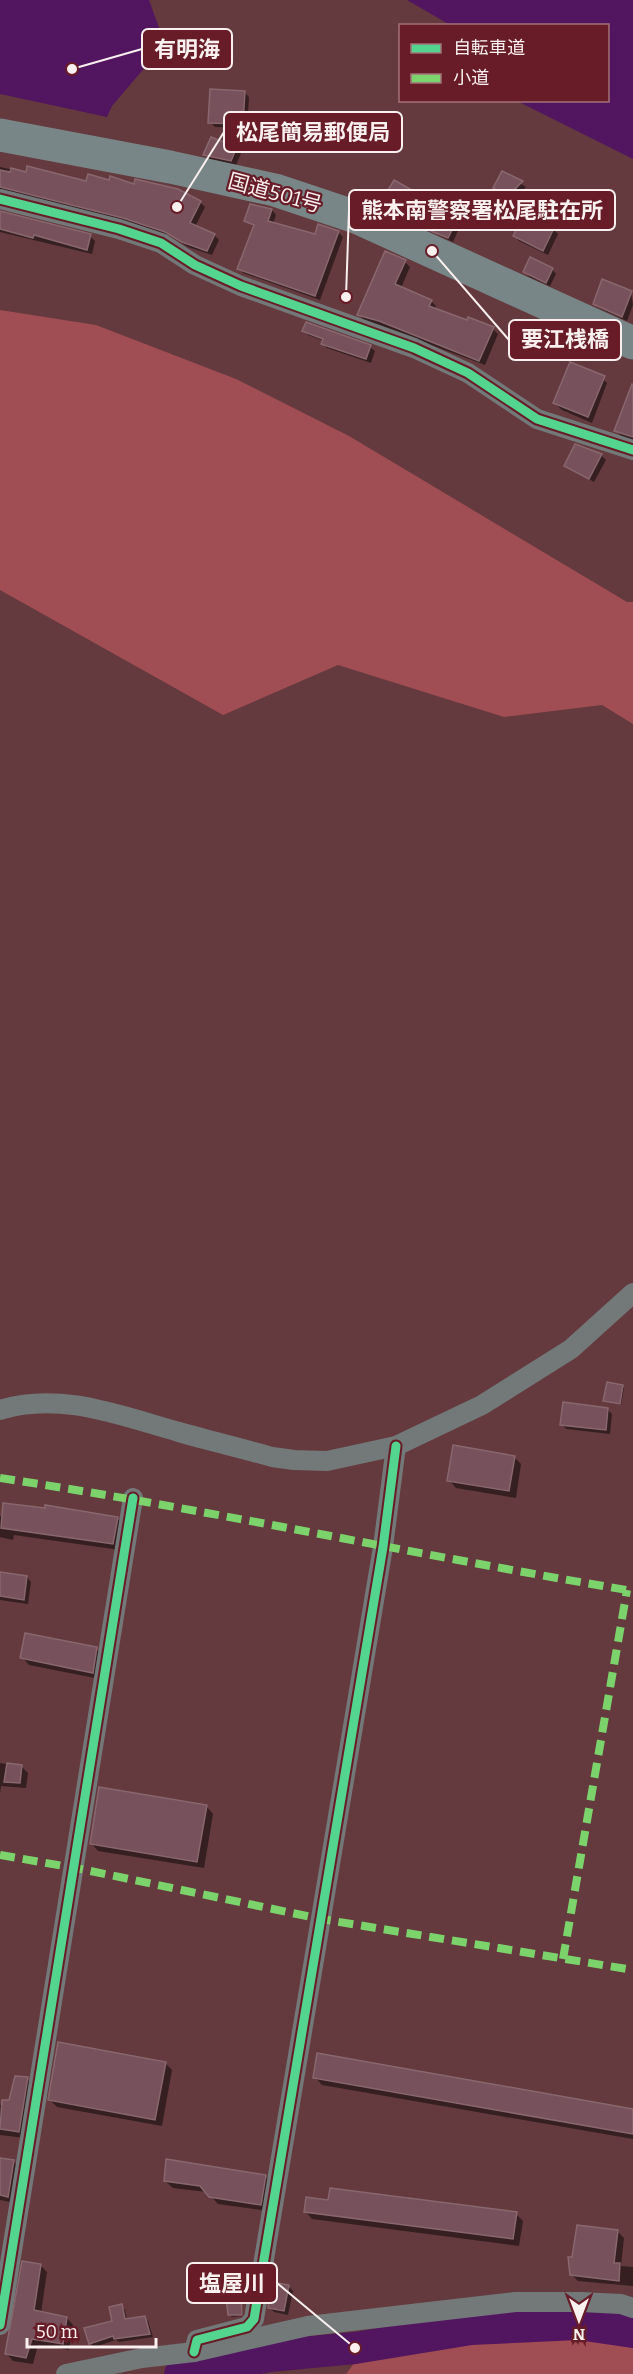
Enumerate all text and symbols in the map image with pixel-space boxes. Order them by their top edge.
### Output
legend [399,24,609,102]
callout: 有明海 [142,29,232,69]
text: 有明海 [154,36,220,63]
text: 自転車道 [453,37,525,59]
text: 小道 [453,67,489,89]
callout: 松尾簡易郵便局 [224,112,402,152]
text: 松尾簡易郵便局 [236,119,390,146]
street label: 国道501号 [225,168,325,218]
callout: 熊本南警察署松尾駐在所 [349,190,615,230]
text: 熊本南警察署松尾駐在所 [361,197,603,224]
callout: 要江桟橋 [509,320,621,360]
text: 要江桟橋 [521,326,609,353]
callout: 塩屋川 [187,2263,277,2303]
text: 塩屋川 [199,2270,265,2297]
north arrow [549,2290,609,2350]
scale bar [27,2311,156,2349]
text: 50 m [36,2321,78,2343]
text: N [573,2325,585,2344]

